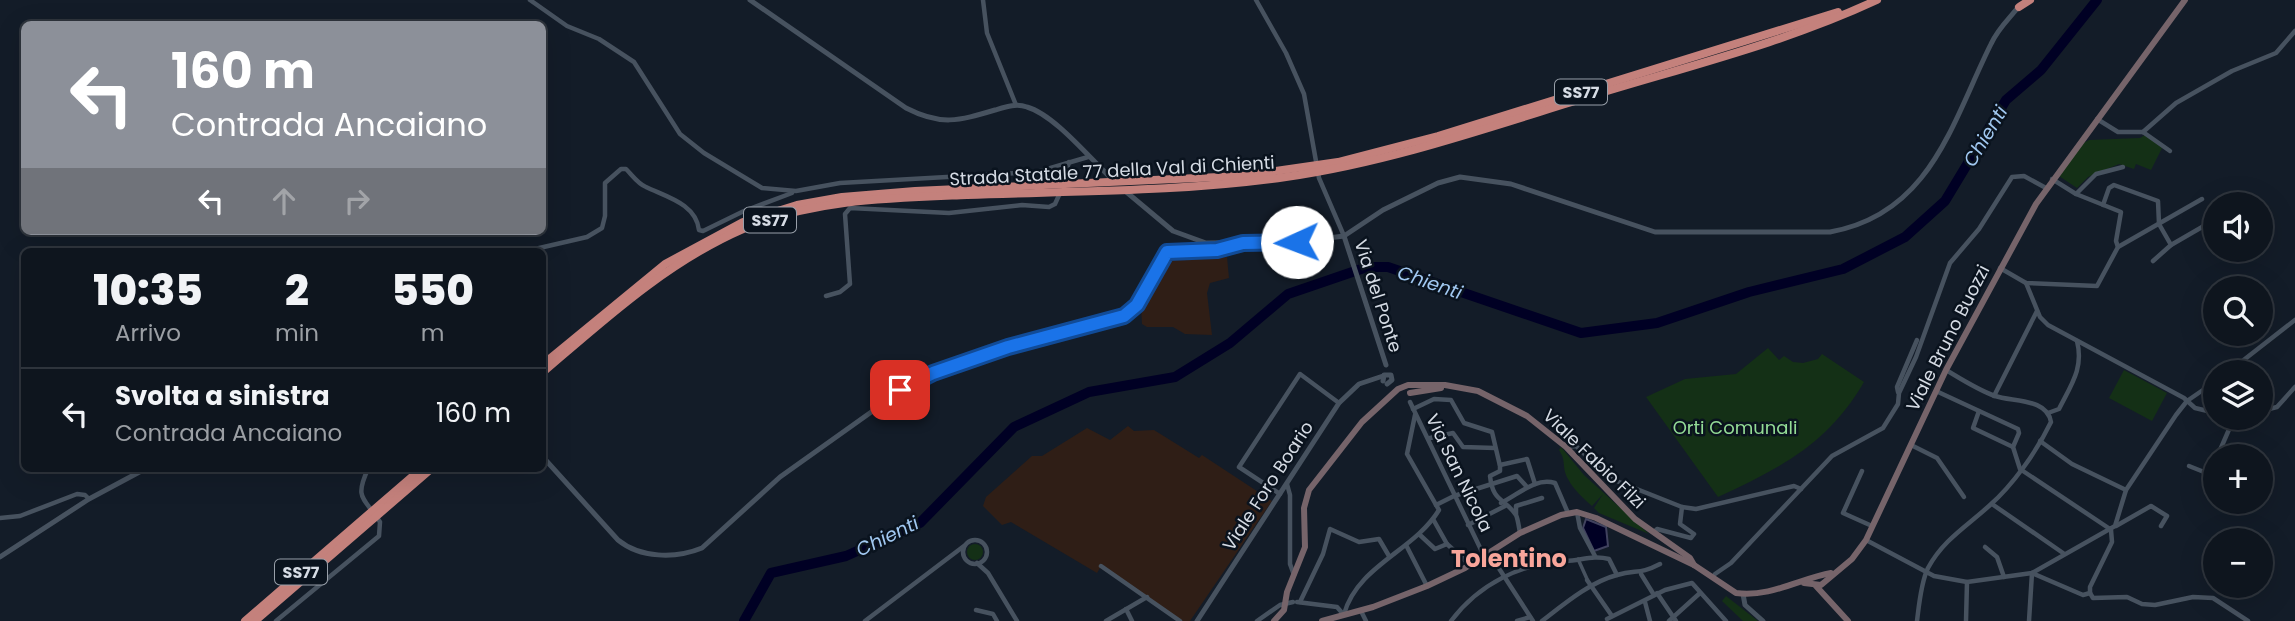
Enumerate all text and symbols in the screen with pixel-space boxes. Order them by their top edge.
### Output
text: 160 m [171,37,315,105]
icon: left [56,49,147,140]
road number: SS77 [1555,80,1607,104]
water label: Chienti [1957,100,2014,172]
text: Contrada Ancaiano [171,102,487,147]
street label: Strada Statale 77 della Val di Chienti [949,149,1275,192]
icon: left [192,182,230,220]
icon: ahead [265,182,303,220]
icon: right [338,182,376,220]
map controls [2203,192,2273,598]
button: sound [2203,192,2273,262]
position arrow [1260,205,1334,279]
road number: SS77 [744,208,796,232]
street label: Via del Ponte [1348,236,1408,355]
water label: Chienti [1394,259,1466,306]
street label: Viale Bruno Buozzi [1900,260,1995,415]
text: 10:35 [93,261,203,320]
text: 2 [285,261,309,320]
text: 550 [391,261,474,320]
button: search [2203,276,2273,346]
text: Arrivo [115,317,181,349]
text: min [275,317,319,349]
text: m [421,317,444,349]
pin [870,360,930,420]
button: layers [2203,360,2273,430]
icon: arrive [881,371,919,409]
text: Svolta a sinistra [115,378,330,414]
icon: left [56,395,94,433]
text: 160 m [436,395,511,431]
street label: Viale Fabio Filzi [1538,403,1651,514]
street label: Via San Nicola [1420,409,1499,536]
park label: Orti Comunali [1673,415,1797,440]
street label: Viale Foro Boario [1216,416,1319,556]
text: Contrada Ancaiano [115,417,342,449]
button: + [2203,444,2273,514]
water label: Chienti [851,509,924,563]
button: − [2203,528,2273,598]
district label: Tolentino [1451,542,1567,575]
road number: SS77 [275,559,327,584]

